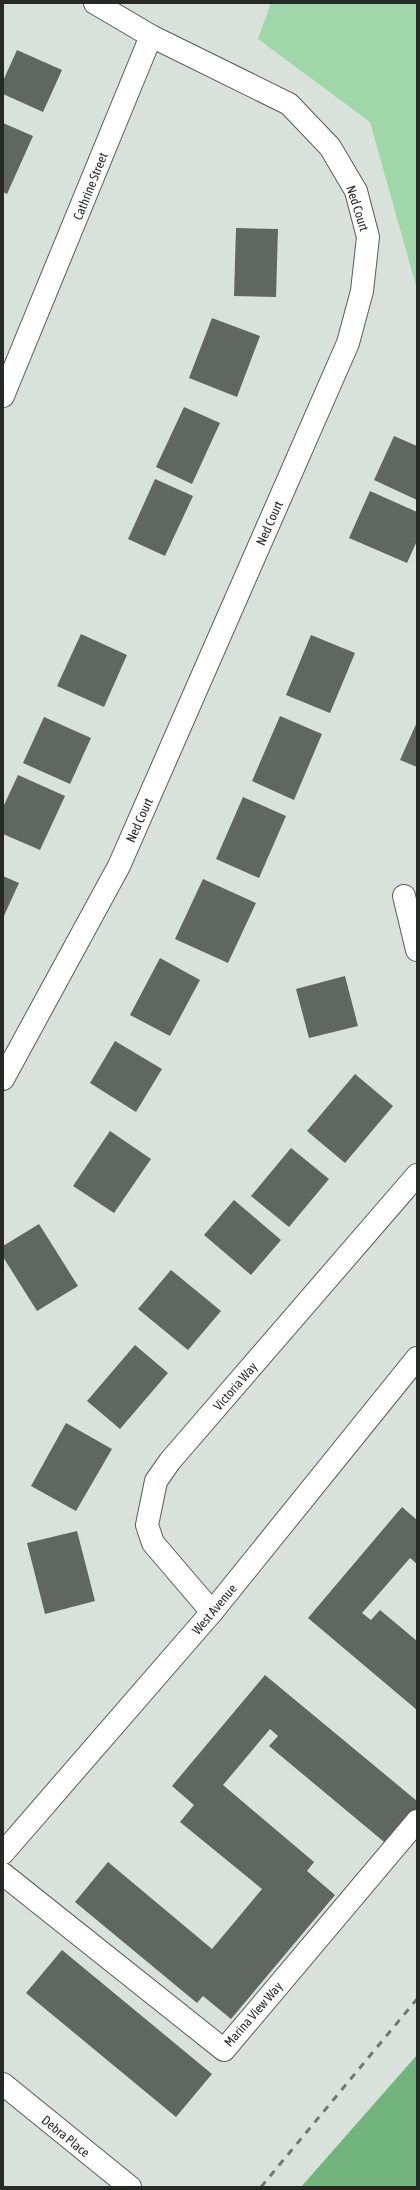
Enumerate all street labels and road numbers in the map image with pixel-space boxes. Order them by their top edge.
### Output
street label: Cathrine Street [70,150,111,222]
street label: Ned Court [343,183,372,233]
street label: Ned Court [253,498,286,548]
street label: Ned Court [123,795,156,845]
street label: Victoria Way [210,1359,261,1414]
street label: West Avenue [189,1581,240,1638]
street label: Marina View Way [221,1978,286,2050]
street label: Debra Place [39,2113,93,2160]

